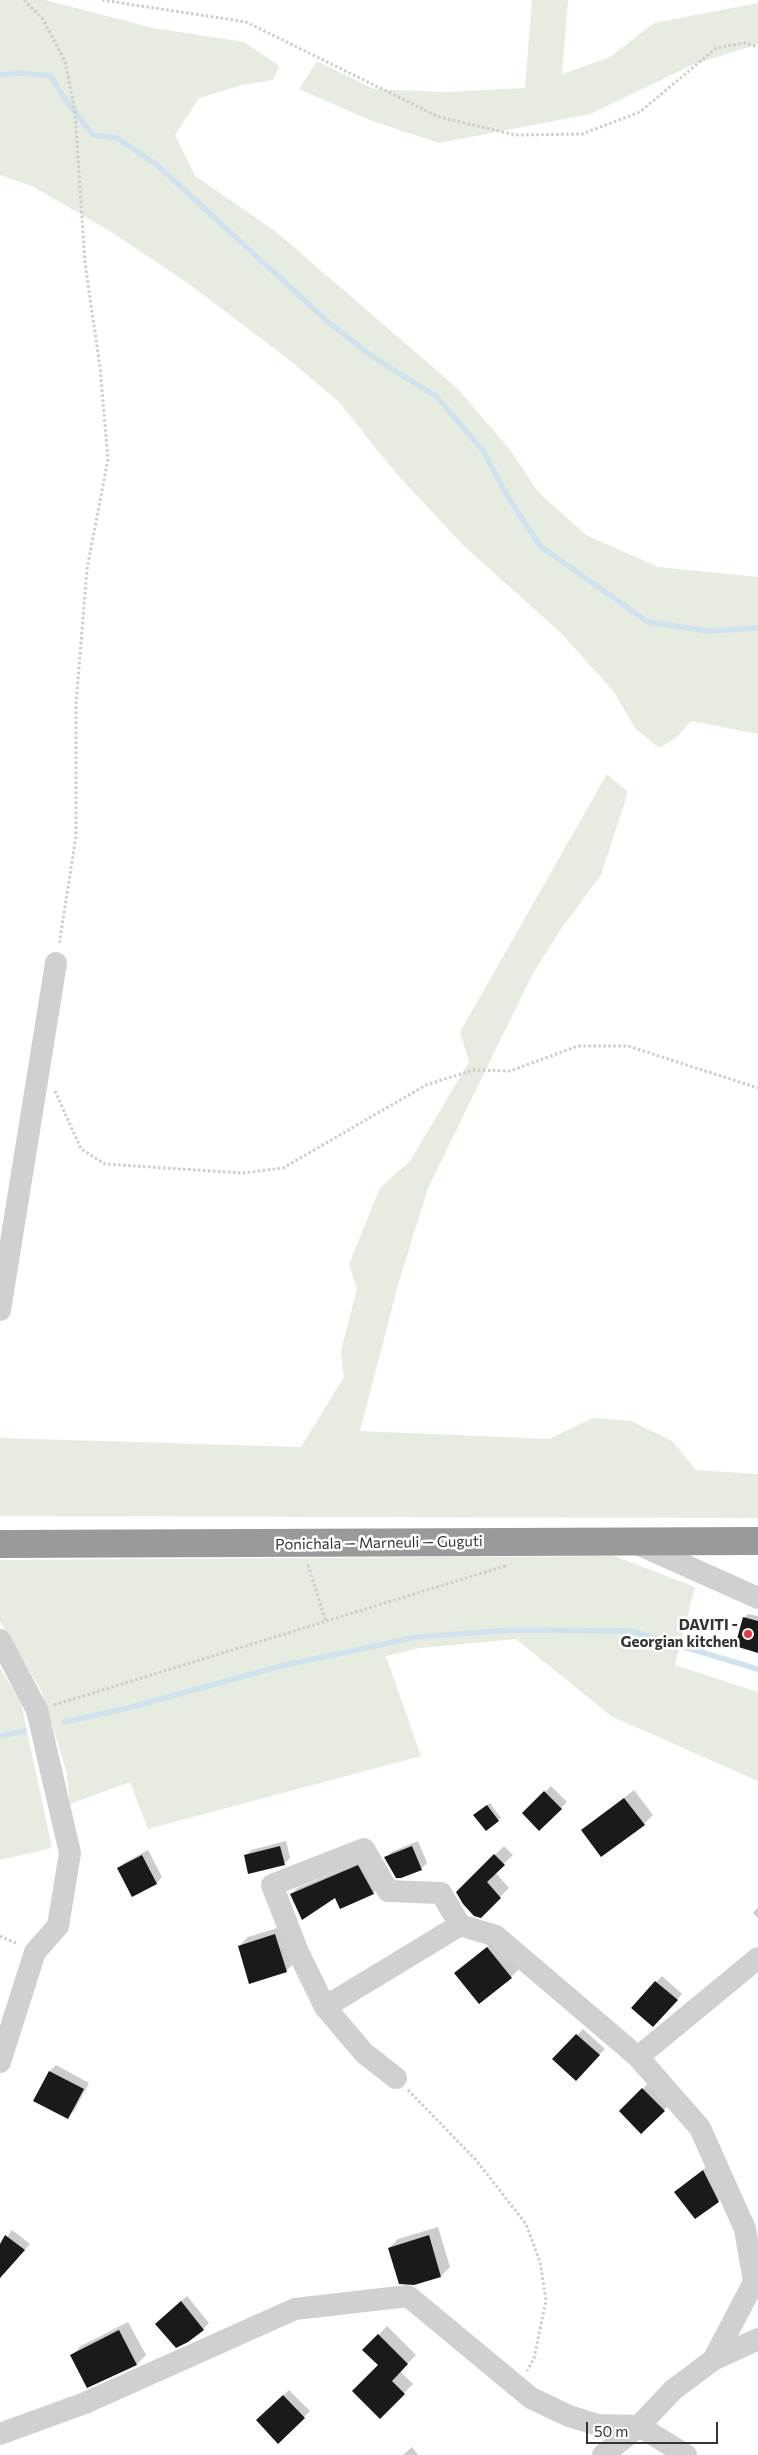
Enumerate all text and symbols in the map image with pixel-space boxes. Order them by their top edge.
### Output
street label: Ponichala — Marneuli — Guguti [275,1532,483,1554]
place label: DAVITI - Georgian kitchen [621,1616,738,1651]
marker: DAVITI - Georgian kitchen [742,1628,754,1640]
scale bar [588,2412,720,2444]
text: 50 m [594,2422,628,2440]

